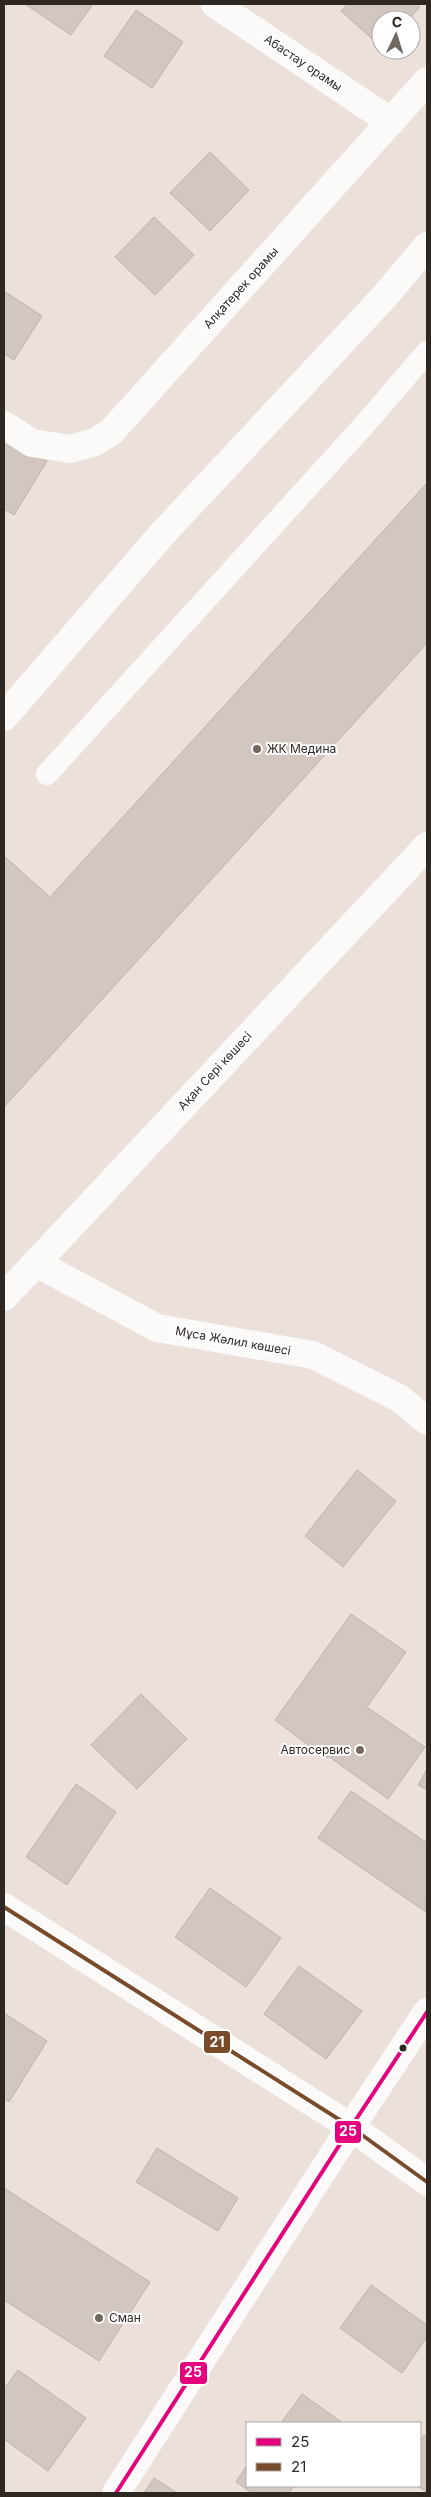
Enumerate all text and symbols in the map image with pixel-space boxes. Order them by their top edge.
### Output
north arrow [371,10,421,60]
text: С [391,13,403,30]
street label: Абастау орамы [261,31,345,94]
street label: Алқатерек орамы [200,244,281,332]
place label: ЖК Медина [267,741,336,756]
marker: ЖК Медина [251,743,263,755]
street label: Ақан Сері көшесі [174,1028,255,1113]
street label: Мұса Жәлил көшесі [174,1323,292,1358]
place label: Автосервис [280,1742,350,1757]
marker: Автосервис [354,1744,366,1756]
line badge: 21 [203,2030,231,2054]
text: 21 [210,2033,224,2050]
unlabelled marker [398,2043,408,2053]
line badge: 25 [334,2120,362,2144]
text: 25 [339,2122,357,2139]
place label: Сман [109,2310,141,2325]
marker: Сман [93,2312,105,2324]
line badge: 25 [179,2361,208,2385]
text: 25 [184,2363,202,2380]
legend [246,2422,421,2487]
text: 25 [291,2432,309,2451]
text: 21 [291,2457,306,2476]

